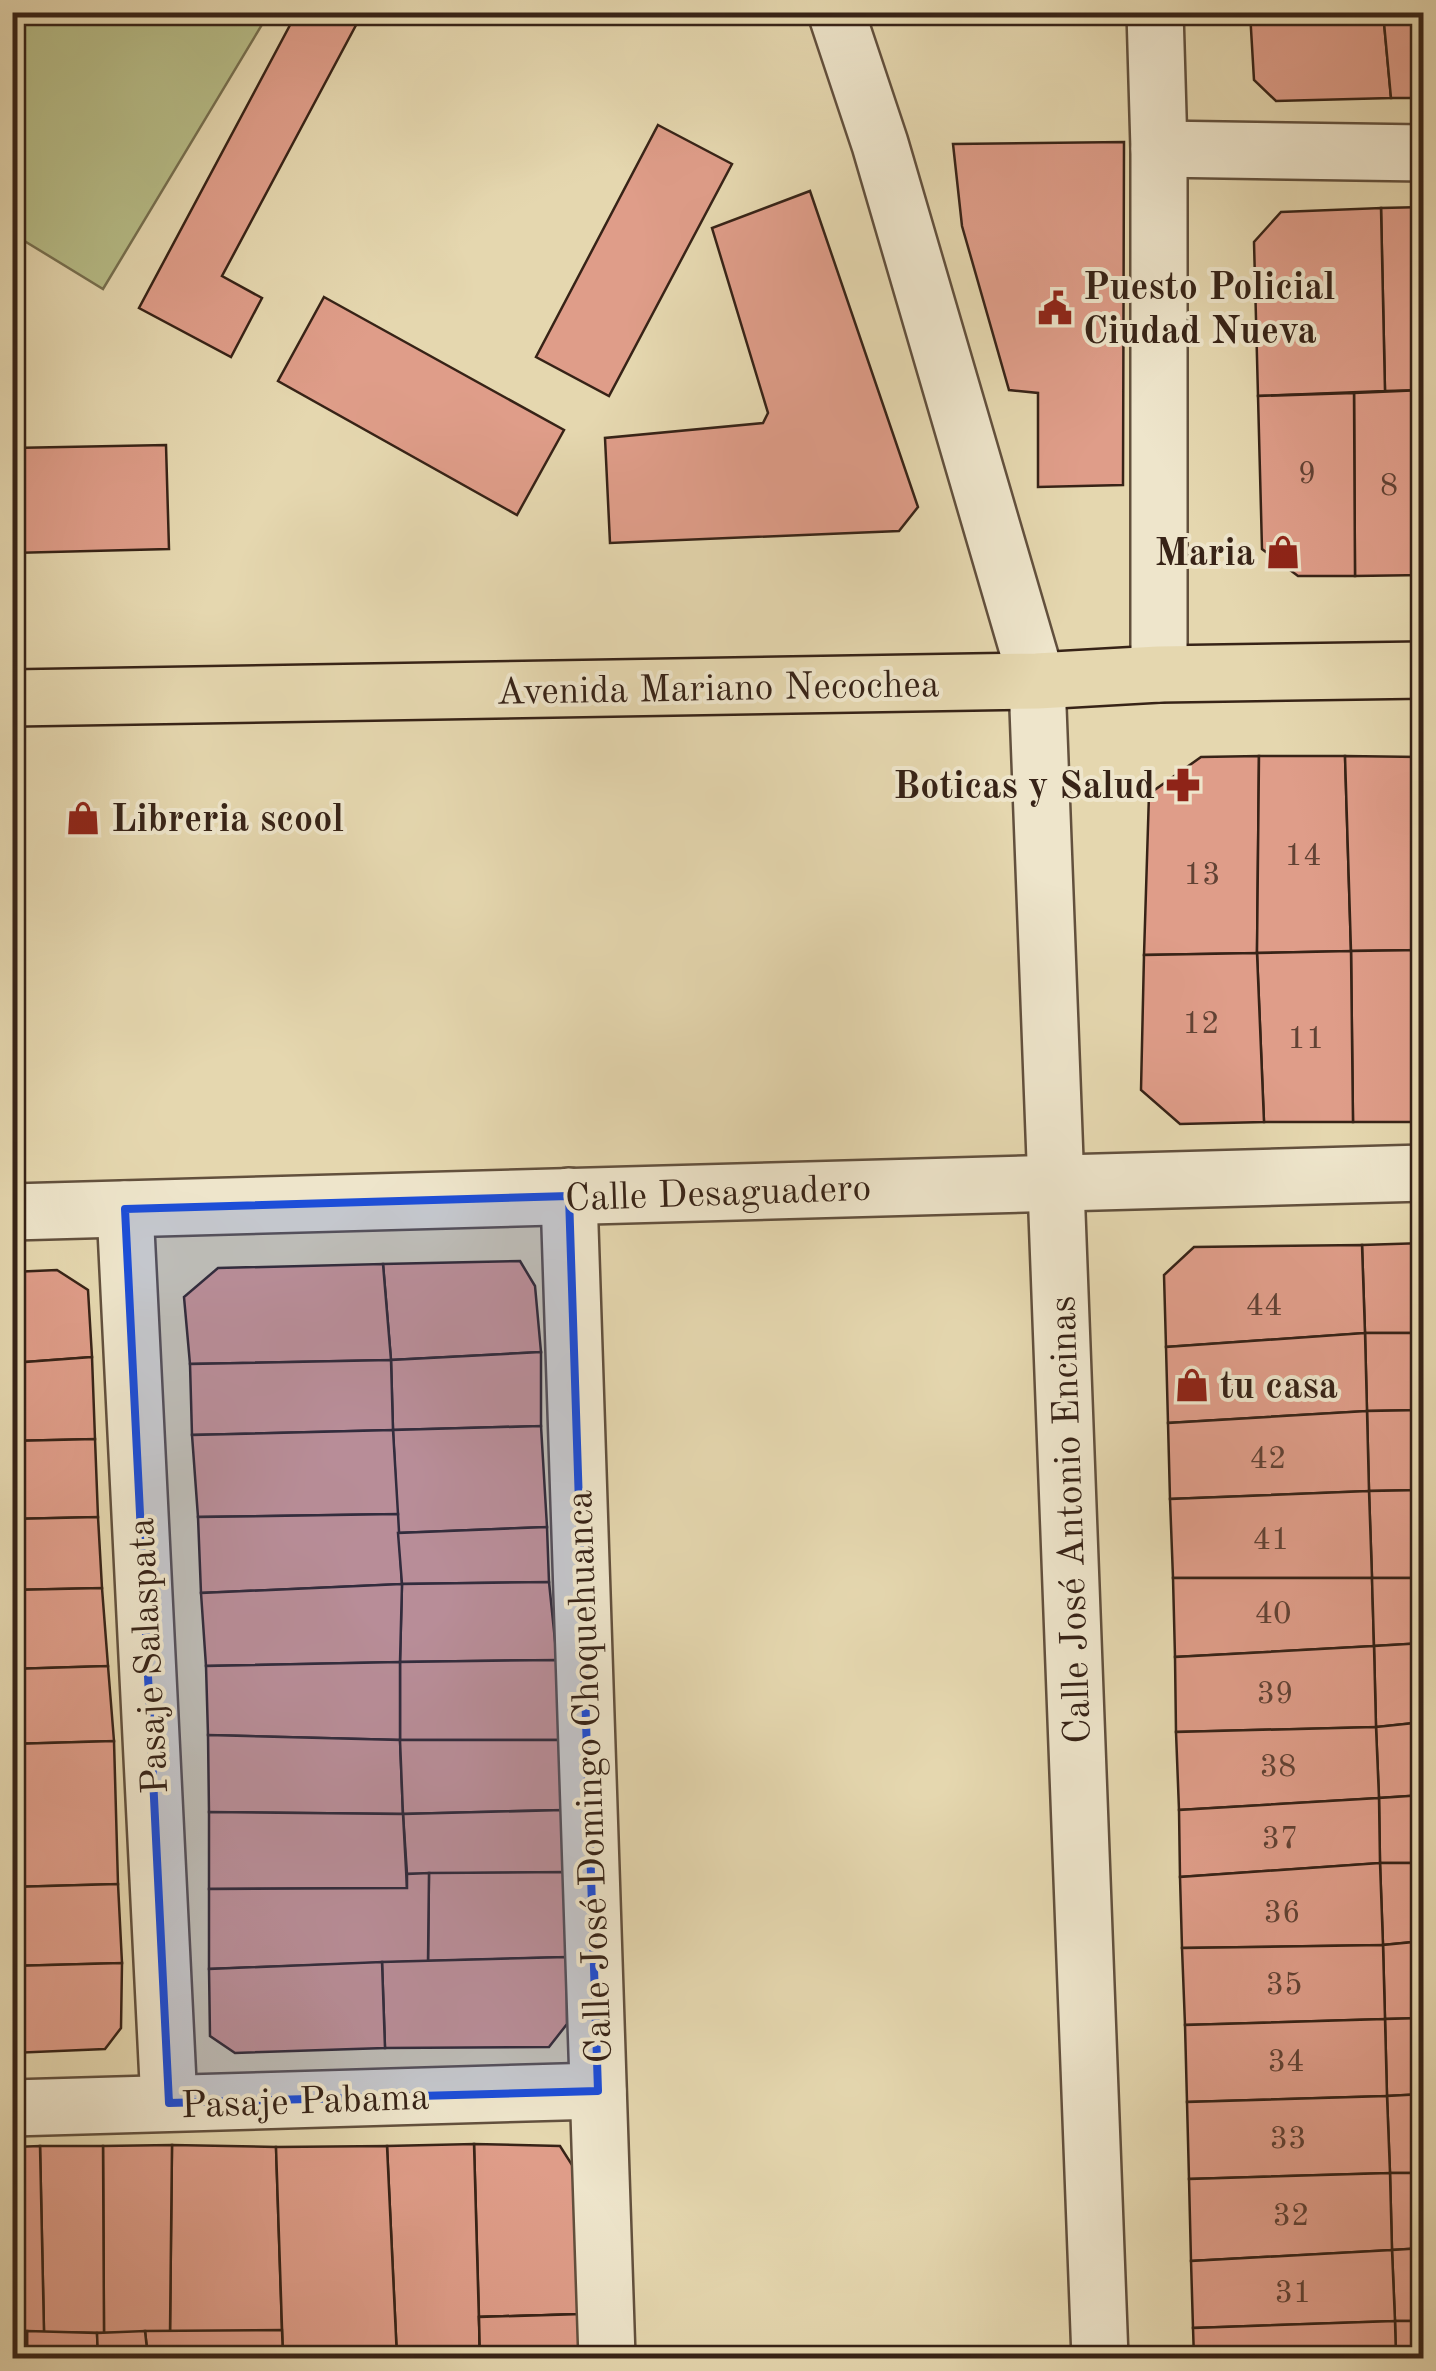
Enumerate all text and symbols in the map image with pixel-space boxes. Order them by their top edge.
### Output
place label: Puesto Policial Ciudad Nueva [1083,270,1335,352]
public building icon: Puesto Policial Ciudad Nueva [1036,289,1074,327]
house number: 9 [1298,459,1316,491]
house number: 8 [1380,471,1398,503]
shop icon: Maria [1264,533,1302,571]
place label: Maria [1155,536,1255,574]
street label: Avenida Mariano Necochea [496,667,940,713]
pharmacy icon: Boticas y Salud [1164,766,1202,804]
place label: Boticas y Salud [893,769,1155,807]
shop icon: Libreria scool [64,799,102,837]
place label: Libreria scool [111,802,344,840]
house number: 14 [1284,841,1322,873]
house number: 13 [1183,860,1221,892]
house number: 12 [1182,1009,1220,1041]
house number: 11 [1287,1024,1325,1056]
street label: Calle Desaguadero [564,1171,872,1219]
house number: 44 [1245,1291,1283,1323]
street label: Calle José Antonio Encinas [1045,1295,1099,1745]
shop icon: tu casa [1173,1366,1211,1404]
place label: tu casa [1220,1369,1338,1407]
house number: 42 [1249,1444,1287,1476]
street label: Calle José Domingo Choquehuanca [562,1489,620,2064]
street label: Pasaje Salaspata [124,1516,176,1795]
house number: 41 [1252,1525,1290,1557]
house number: 40 [1254,1599,1292,1631]
house number: 39 [1256,1679,1294,1711]
house number: 38 [1259,1752,1297,1784]
house number: 37 [1261,1824,1299,1856]
house number: 36 [1263,1898,1301,1930]
house number: 35 [1265,1970,1303,2002]
house number: 34 [1267,2047,1305,2079]
street label: Pasaje Pabama [180,2080,430,2126]
house number: 33 [1269,2124,1307,2156]
house number: 32 [1272,2201,1310,2233]
house number: 31 [1274,2278,1312,2310]

